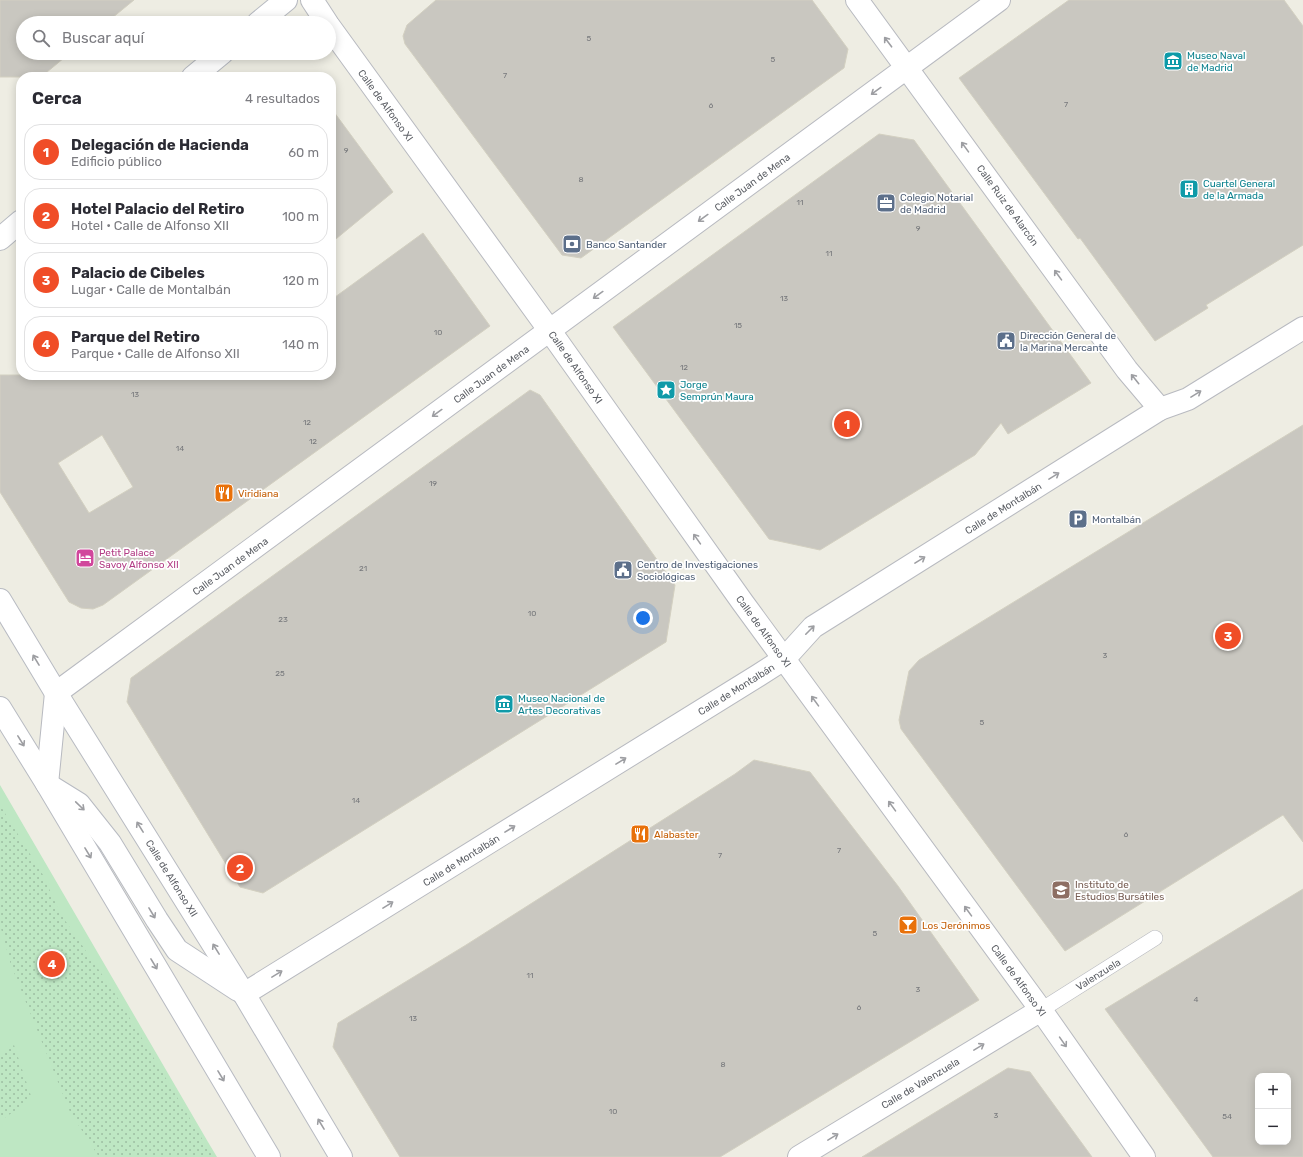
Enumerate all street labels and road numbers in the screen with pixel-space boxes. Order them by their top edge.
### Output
street label: Calle de Alfonso XI [355,67,415,144]
street label: Calle Juan de Mena [712,151,793,214]
street label: Calle Ruiz de Alarcón [974,163,1041,248]
street label: Calle de Alfonso XI [546,329,605,406]
street label: Calle Juan de Mena [451,343,532,406]
street label: Calle de Montalbán [963,480,1044,537]
street label: Calle Juan de Mena [190,535,271,598]
street label: Calle de Alfonso XI [733,593,793,670]
street label: Calle de Montalbán [696,661,777,718]
street label: Calle de Montalbán [421,832,502,889]
street label: Calle de Alfonso XII [143,838,200,919]
street label: Calle de Alfonso XI [988,942,1048,1019]
street label: Valenzuela [1074,956,1123,993]
street label: Calle de Valenzuela [879,1056,962,1112]

